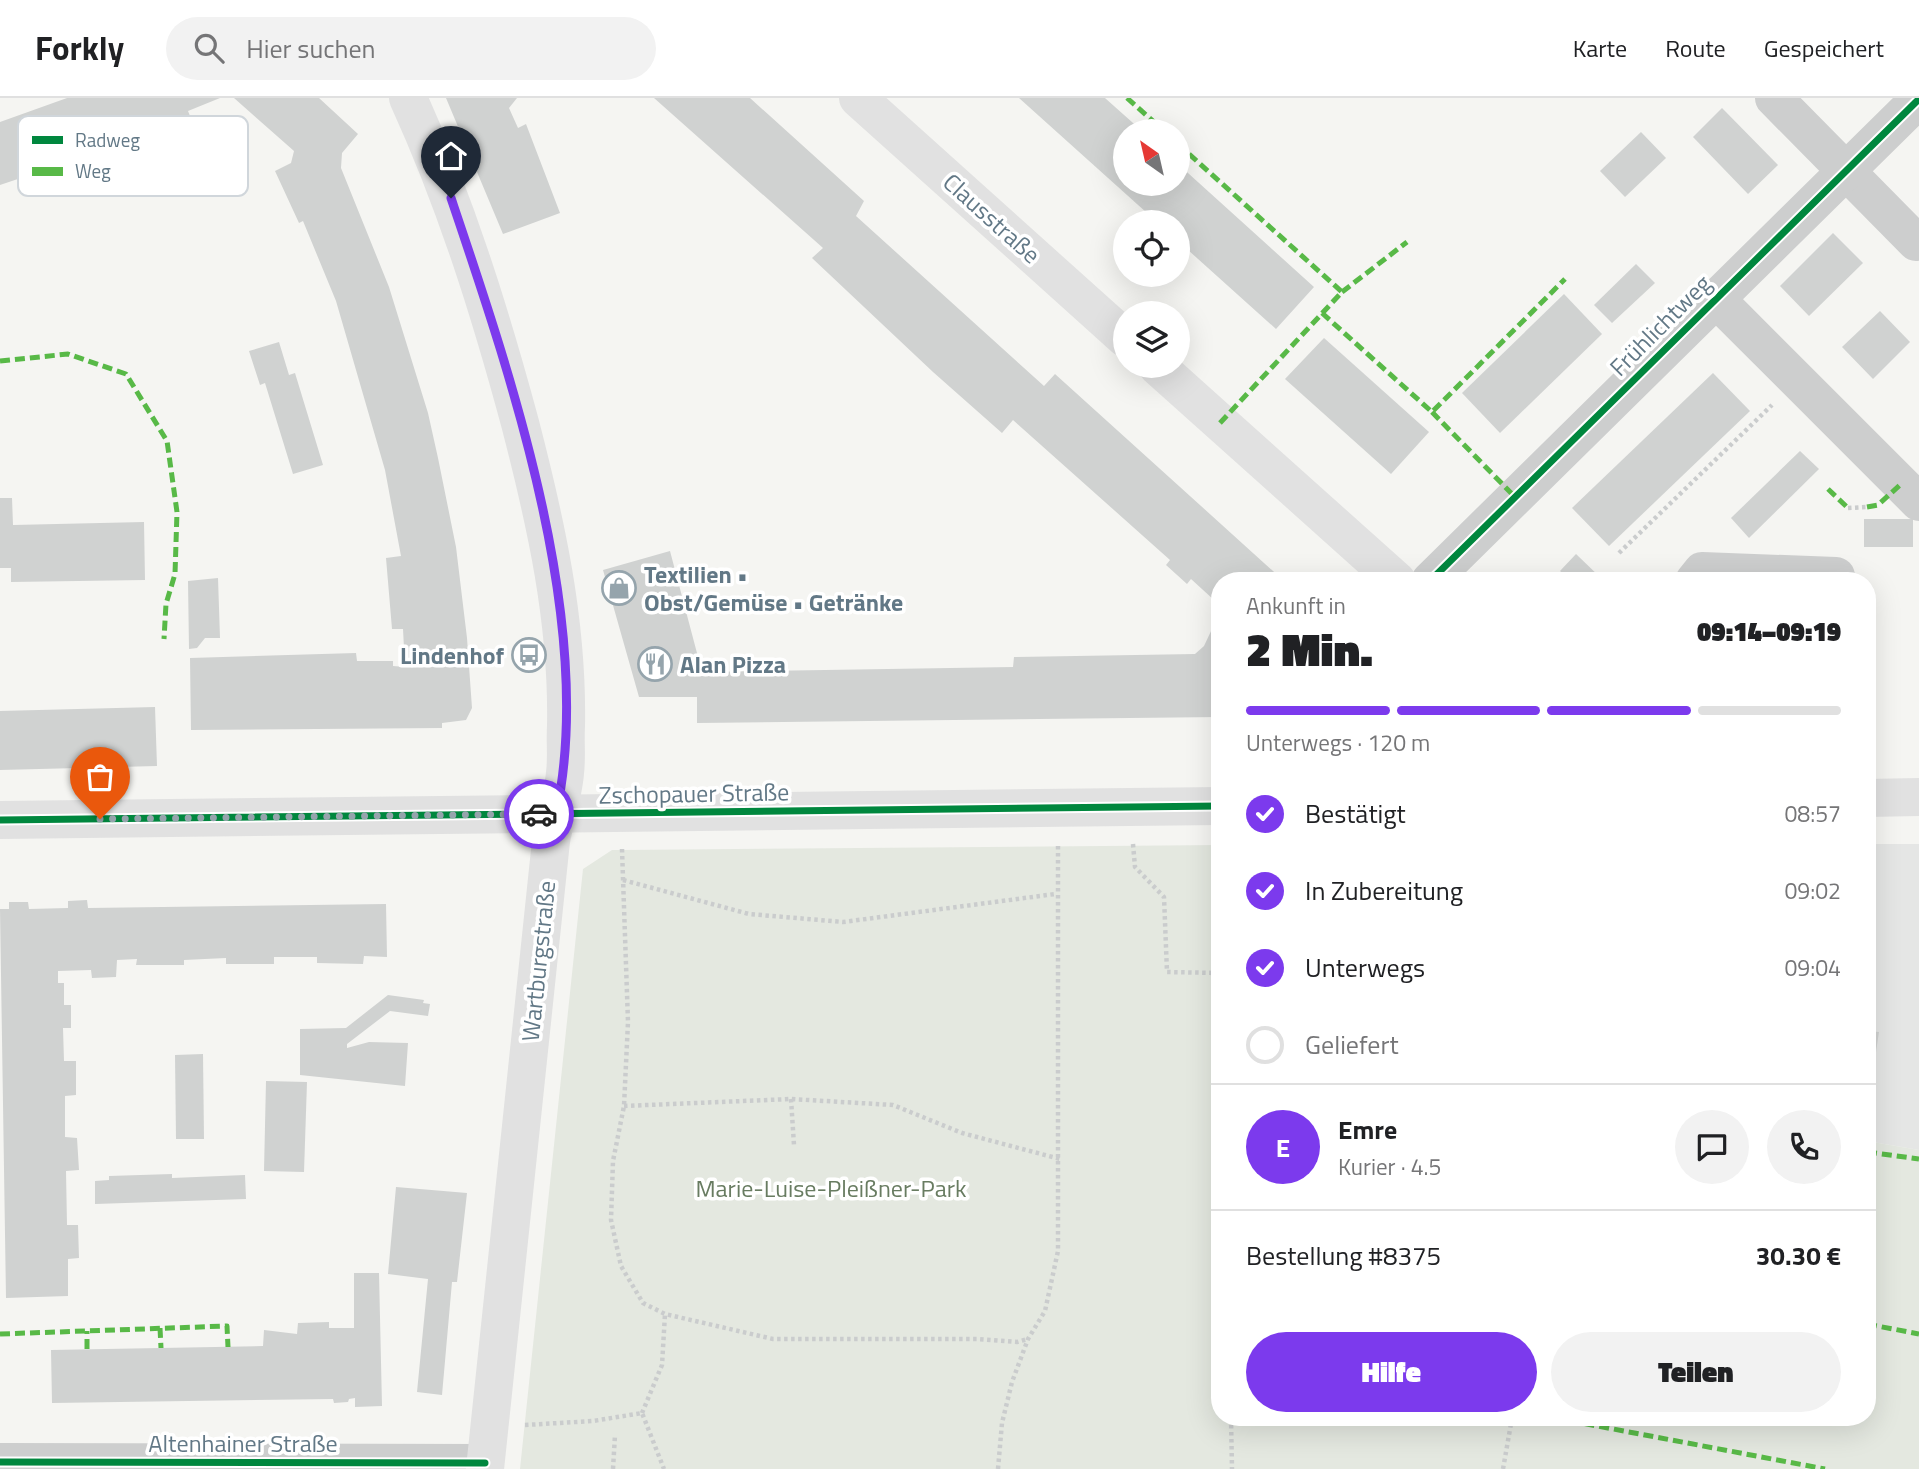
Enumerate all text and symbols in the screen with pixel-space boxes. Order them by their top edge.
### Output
search box [166,17,656,80]
text: Forkly [35,23,124,73]
icon: search [190,29,228,67]
text: Hier suchen [246,29,376,68]
text: Karte [1573,30,1627,66]
text: Route [1665,30,1726,66]
text: Gespeichert [1764,30,1884,66]
legend [18,116,248,196]
north arrow [1113,119,1190,196]
map controls [1113,119,1190,378]
text: Radweg [75,125,140,154]
pin [421,126,481,198]
icon: home [432,137,470,175]
text: Weg [75,156,111,185]
street label: Clausstraße [935,164,1049,272]
button: locate [1113,210,1190,287]
street label: Frühlichtweg [1601,266,1719,384]
button: layers [1113,301,1190,378]
place label: Textilien • Obst/Gemüse • Getränke [644,556,903,620]
shop icon: Textilien • Obst/Gemüse • Getränke [600,569,638,607]
text: Ankunft in [1246,588,1346,623]
text: 09:14–09:19 [1697,612,1841,651]
text: 2 Min. [1246,614,1373,684]
bus stop icon: Lindenhof [510,636,548,674]
place label: Lindenhof [400,637,504,673]
restaurant icon: Alan Pizza [636,645,674,683]
place label: Alan Pizza [680,646,786,682]
text: Unterwegs · 120 m [1246,725,1430,760]
pin [70,747,130,819]
icon: bag [81,758,119,796]
street label: Zschopauer Straße [598,773,790,813]
courier [504,779,574,849]
text: Bestätigt [1305,794,1406,833]
icon: car [520,795,558,833]
icon: check [1246,795,1284,833]
text: 08:57 [1784,796,1841,831]
text: In Zubereitung [1305,871,1463,910]
icon: check [1246,872,1284,910]
text: 09:02 [1784,873,1841,908]
street label: Wartburgstraße [512,879,564,1043]
text: Unterwegs [1305,948,1425,987]
icon: check [1246,949,1284,987]
text: 09:04 [1784,950,1841,985]
text: Geliefert [1305,1025,1399,1064]
text: Emre [1338,1110,1397,1149]
button: chat [1675,1110,1749,1184]
button: phone [1767,1110,1841,1184]
text: E [1276,1128,1290,1167]
text: Kurier · 4.5 [1338,1149,1441,1184]
park label: Marie-Luise-Pleißner-Park [695,1170,967,1206]
text: Bestellung #8375 [1246,1236,1441,1275]
text: 30.30 € [1756,1236,1841,1275]
button: Hilfe [1246,1332,1537,1412]
button: Teilen [1551,1332,1841,1412]
street label: Altenhainer Straße [148,1425,338,1461]

